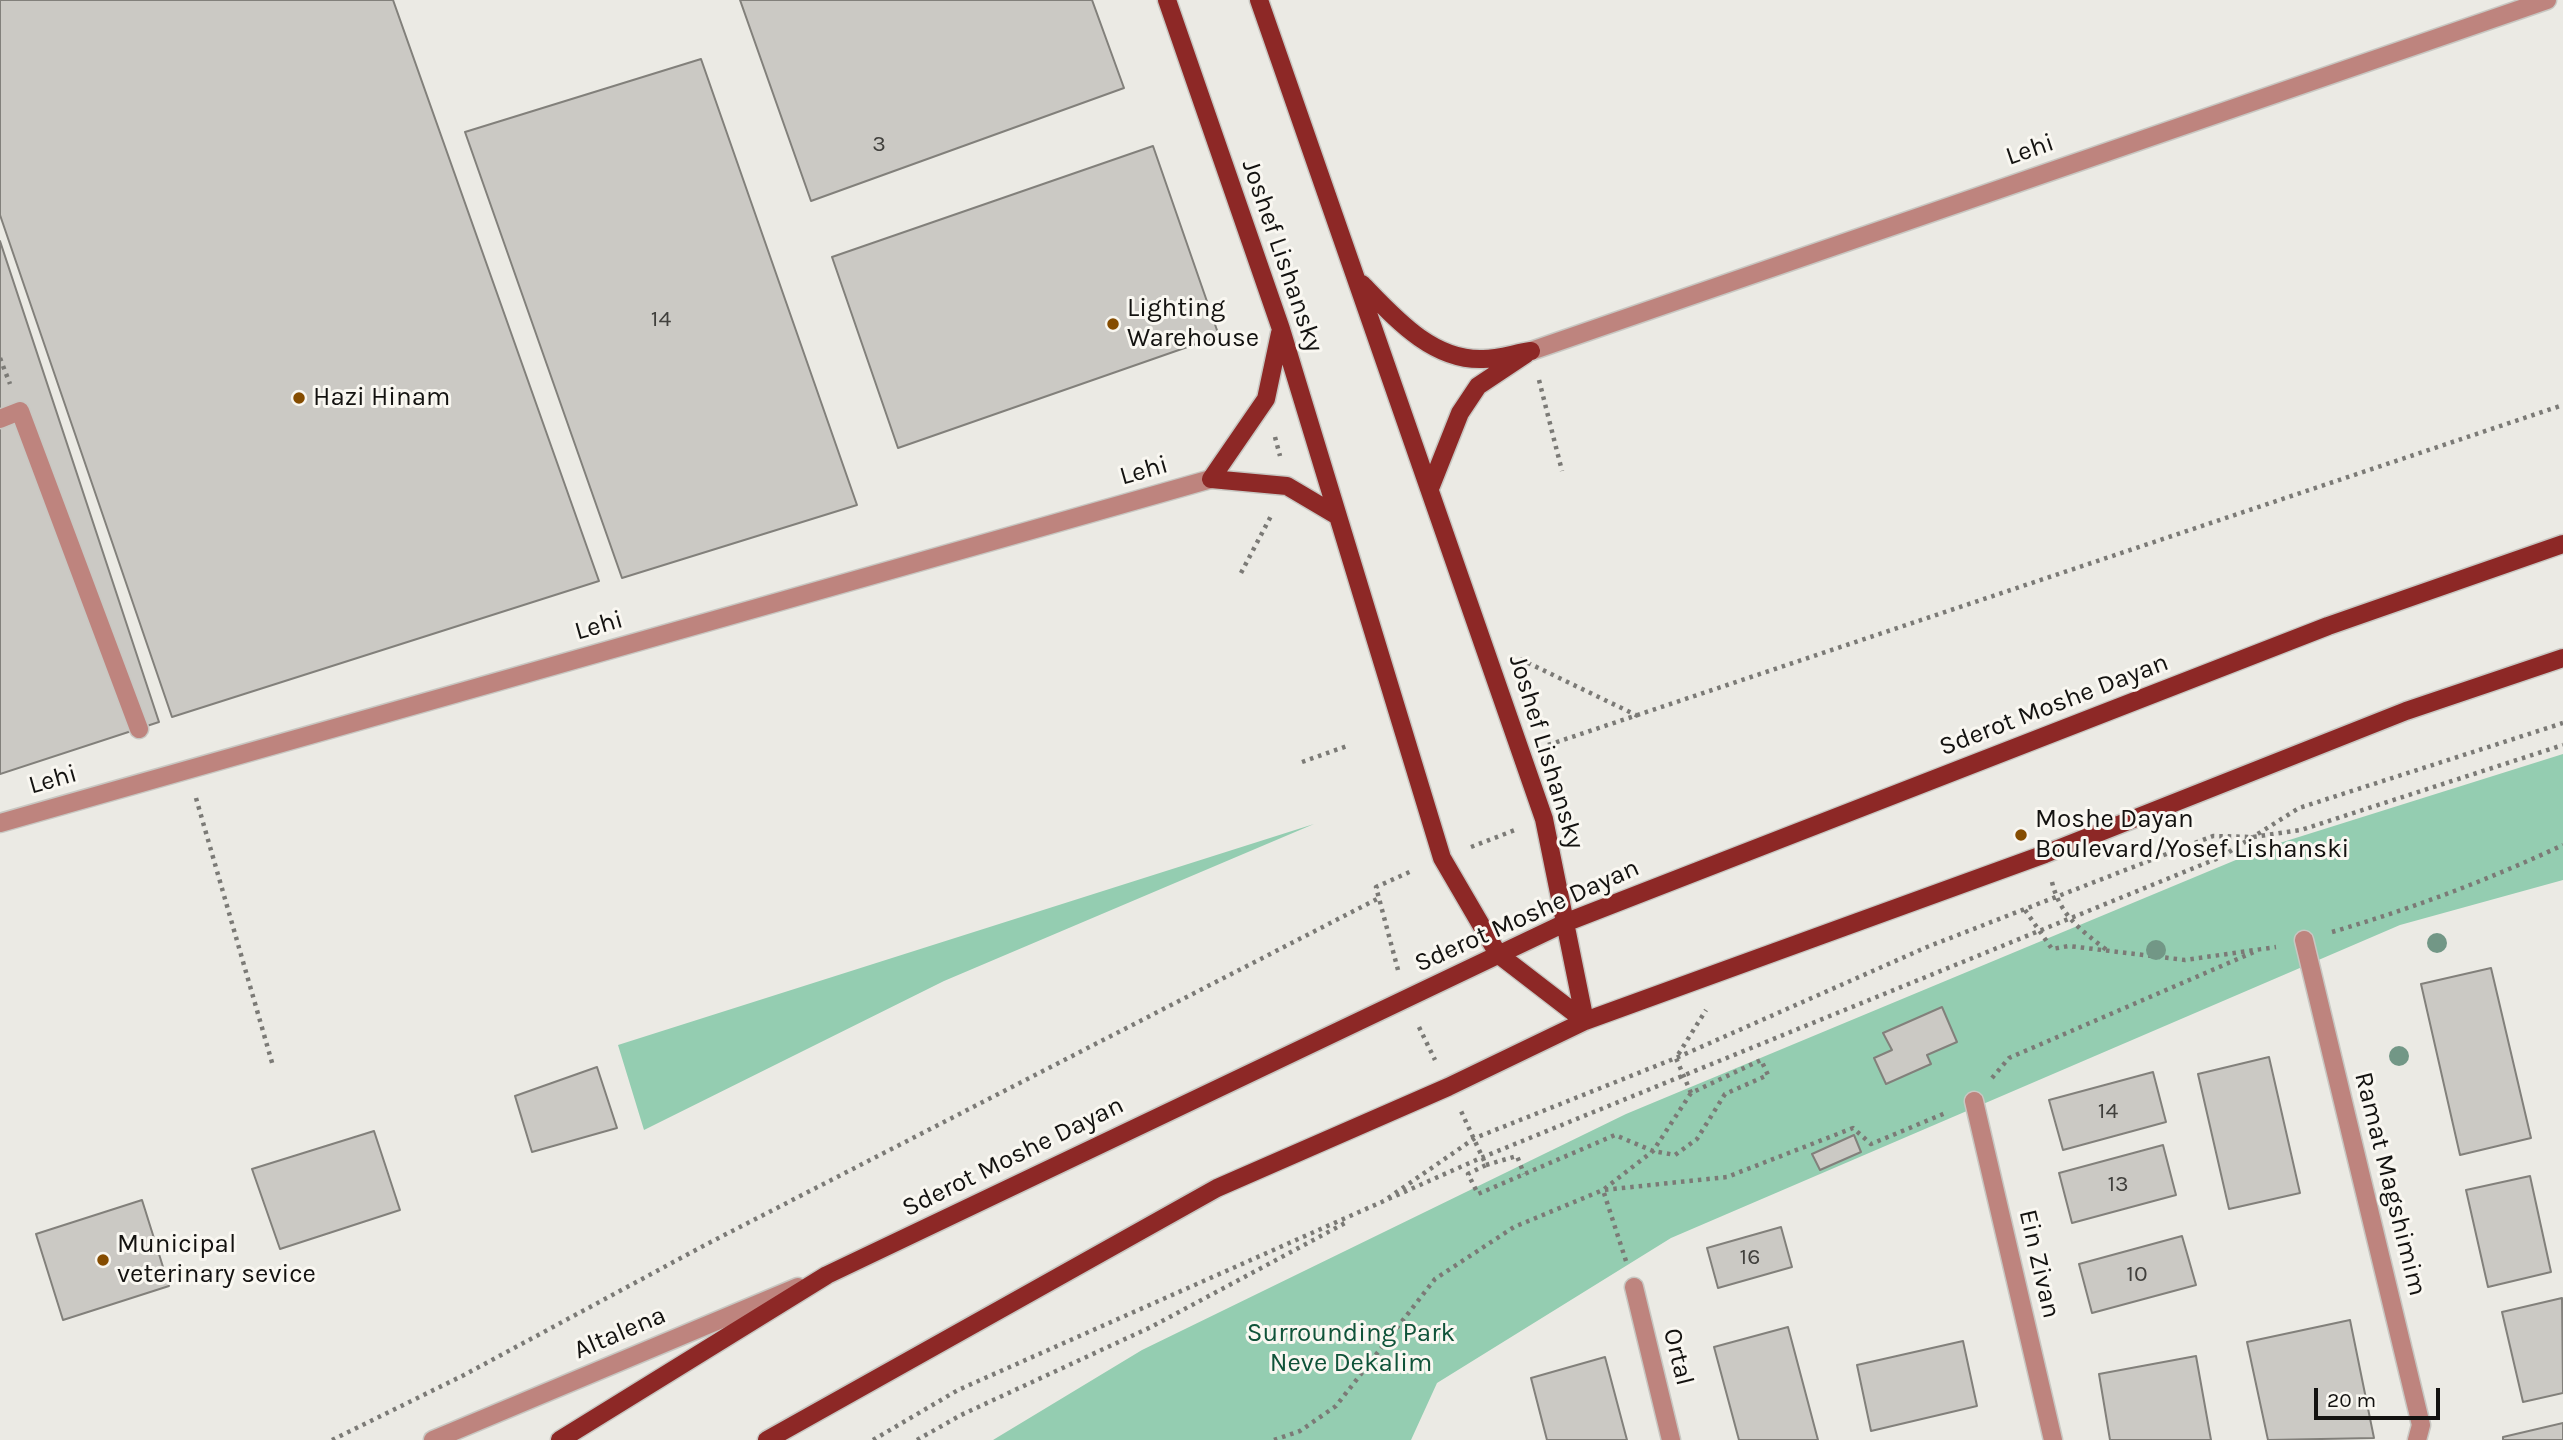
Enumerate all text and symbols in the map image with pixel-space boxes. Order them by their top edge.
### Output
street label: Lehi [2002,127,2058,173]
house number: 3 [872,130,886,158]
street label: Joshef Lishansky [1234,156,1330,356]
place label: Lighting Warehouse [1127,293,1259,354]
house number: 14 [651,305,671,333]
marker: Lighting Warehouse [1105,316,1121,332]
place label: Hazi Hinam [313,382,450,414]
marker: Hazi Hinam [291,390,307,406]
street label: Lehi [1116,449,1172,493]
street label: Lehi [571,604,627,648]
street label: Sderot Moshe Dayan [1935,647,2173,763]
street label: Joshef Lishansky [1502,651,1590,853]
street label: Lehi [25,758,81,802]
place label: Moshe Dayan Boulevard/Yosef Lishanski [2035,804,2349,866]
marker: Moshe Dayan Boulevard/Yosef Lishanski [2013,827,2029,843]
street label: Sderot Moshe Dayan [1410,852,1644,980]
street label: Ramat Magshimim [2347,1069,2433,1299]
street label: Sderot Moshe Dayan [897,1090,1129,1224]
house number: 14 [2098,1097,2118,1125]
house number: 13 [2107,1170,2129,1198]
street label: Ein Zivan [2011,1207,2067,1321]
place label: Municipal veterinary sevice [117,1229,316,1290]
house number: 16 [1740,1243,1760,1271]
marker: Municipal veterinary sevice [95,1252,111,1268]
house number: 10 [2126,1260,2148,1288]
street label: Altalena [569,1300,671,1366]
park label: Surrounding Park Neve Dekalim [1247,1318,1455,1380]
street label: Ortal [1656,1325,1700,1389]
scale bar [2318,1374,2444,1418]
text: 20 m [2327,1388,2376,1412]

